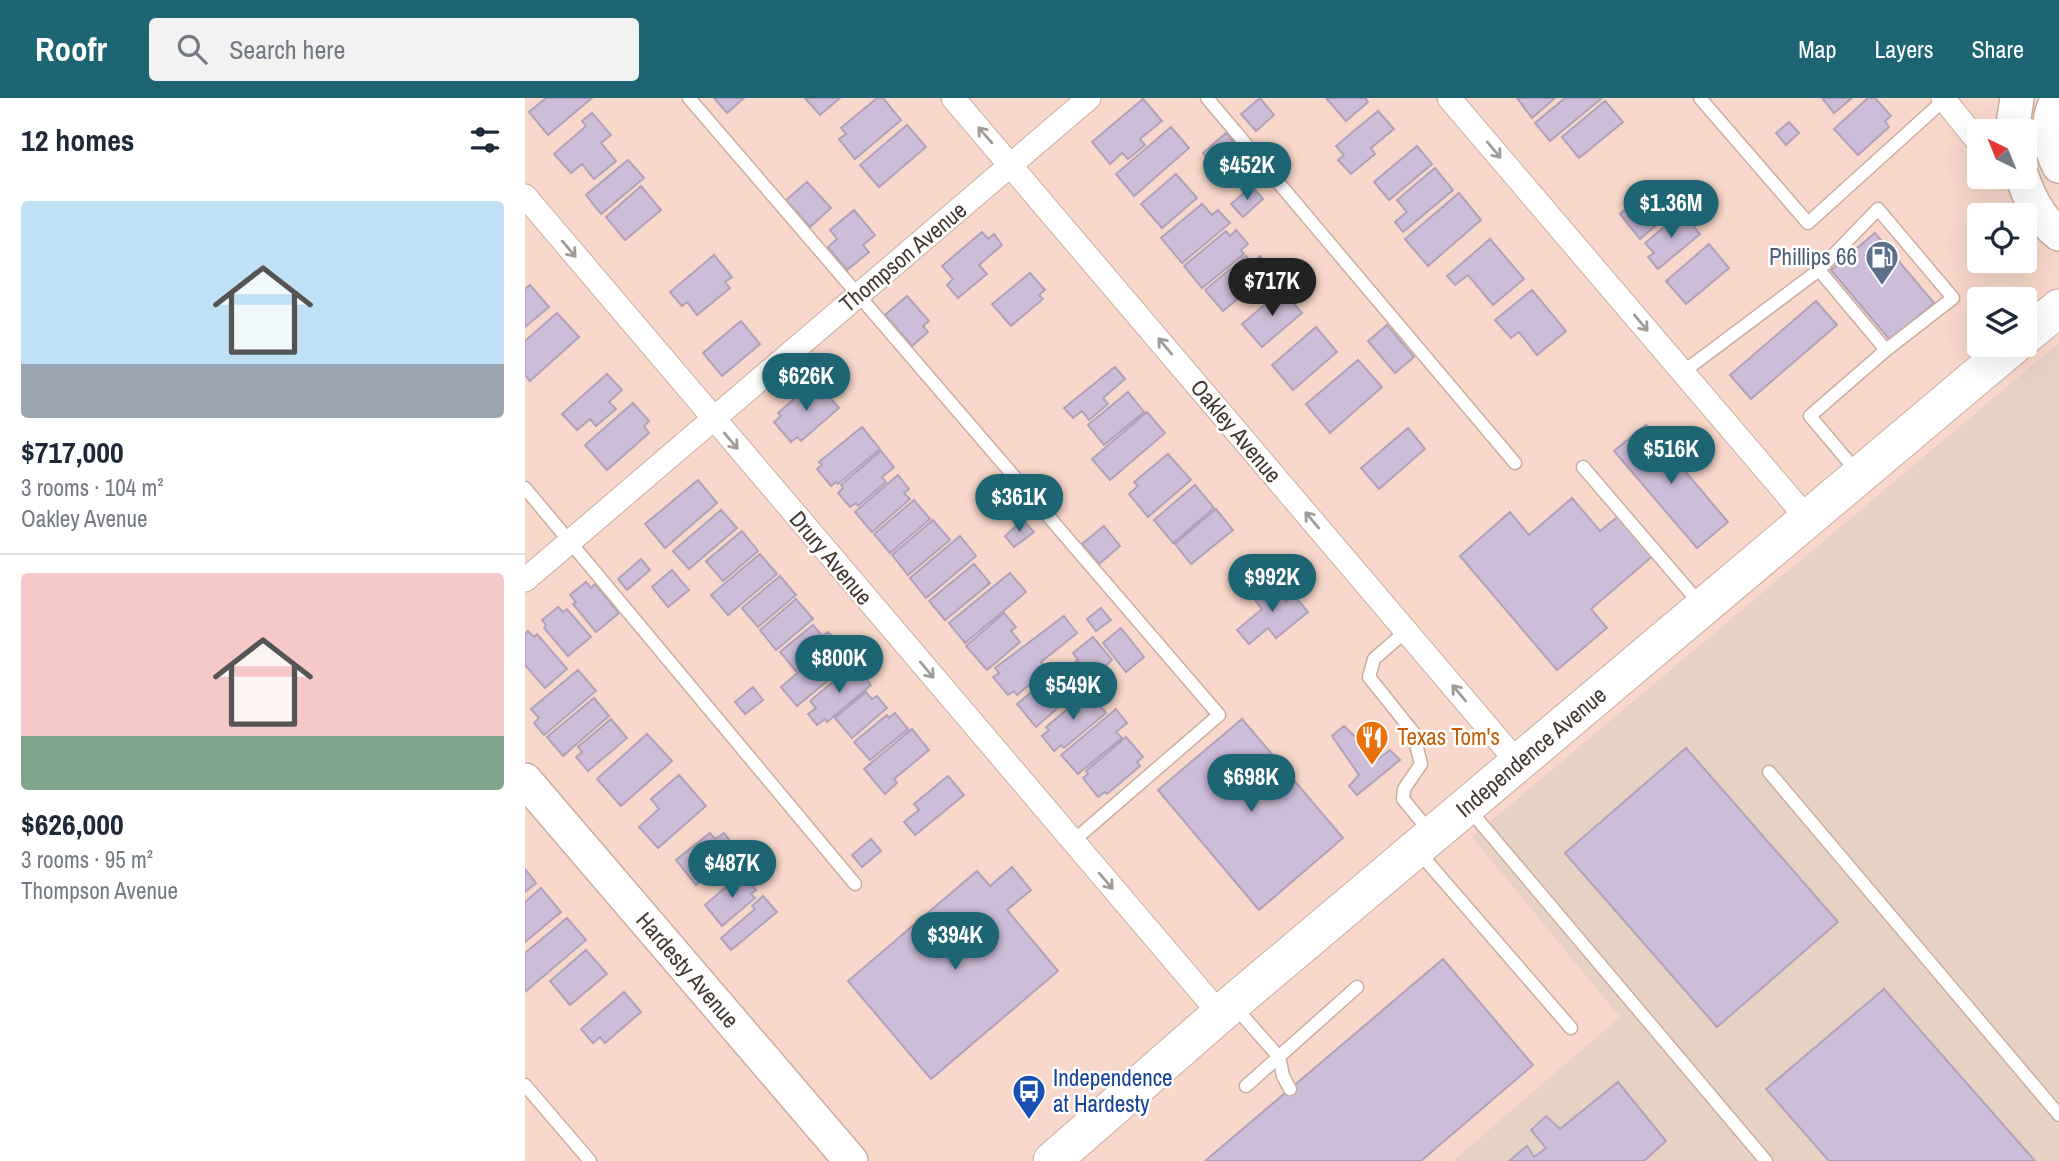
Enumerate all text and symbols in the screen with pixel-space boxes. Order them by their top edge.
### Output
search box [149,18,639,81]
text: Roofr [35,27,107,71]
icon: search [173,30,211,68]
text: Search here [229,32,345,67]
text: Map [1798,33,1836,65]
text: Layers [1874,33,1933,65]
text: Share [1971,33,2024,65]
north arrow [1967,119,2037,189]
map controls [1967,119,2037,357]
text: 12 homes [21,120,135,160]
icon: filters [466,121,504,159]
one-way arrow [977,127,993,145]
one-way arrow [1486,141,1502,159]
pin: $452K [1198,142,1296,202]
text: $452K [1219,149,1275,180]
pin: $1.36M [1614,180,1728,240]
text: $1.36M [1640,187,1702,218]
street label: Thompson Avenue [833,194,973,319]
button: locate [1967,203,2037,273]
fuel station icon: Phillips 66 [1863,238,1901,287]
one-way arrow [561,239,577,257]
place label: Phillips 66 [1769,241,1857,272]
icon: home [200,247,326,373]
pin: $717K [1223,258,1321,318]
text: $717K [1244,265,1300,296]
button: layers [1967,287,2037,357]
one-way arrow [1633,314,1649,332]
one-way arrow [1157,337,1173,355]
pin: $626K [757,354,855,413]
text: $626K [778,360,834,391]
street label: Oakley Avenue [1184,372,1289,489]
pin: $516K [1622,426,1720,486]
text: $717,000 [21,432,124,472]
one-way arrow [723,432,739,450]
text: $516K [1643,433,1699,464]
text: 3 rooms · 104 m² [21,472,164,503]
pin: $361K [970,474,1068,534]
text: $361K [991,481,1047,512]
text: Oakley Avenue [21,503,148,534]
street label: Drury Avenue [783,504,880,611]
one-way arrow [1304,511,1320,529]
pin: $992K [1223,554,1321,614]
text: $992K [1244,561,1300,592]
icon: home [200,619,326,745]
pin: $800K [790,636,888,695]
text: $800K [811,642,867,673]
one-way arrow [919,661,935,679]
pin: $549K [1024,662,1122,722]
text: $549K [1045,669,1101,700]
street label: Independence Avenue [1449,679,1612,824]
one-way arrow [1451,684,1467,702]
restaurant icon: Texas Tom's [1353,718,1391,767]
place label: Texas Tom's [1397,721,1500,752]
pin: $698K [1202,754,1300,814]
text: $698K [1223,761,1279,792]
text: $626,000 [21,804,124,844]
pin: $487K [683,840,781,900]
text: 3 rooms · 95 m² [21,844,153,875]
text: $487K [704,847,760,878]
one-way arrow [1098,872,1114,890]
text: Thompson Avenue [21,875,178,906]
street label: Hardesty Avenue [630,905,746,1034]
pin: $394K [906,912,1004,972]
text: $394K [927,919,983,950]
place label: Independence at Hardesty [1053,1062,1173,1119]
bus stop icon: Independence at Hardesty [1010,1072,1048,1121]

